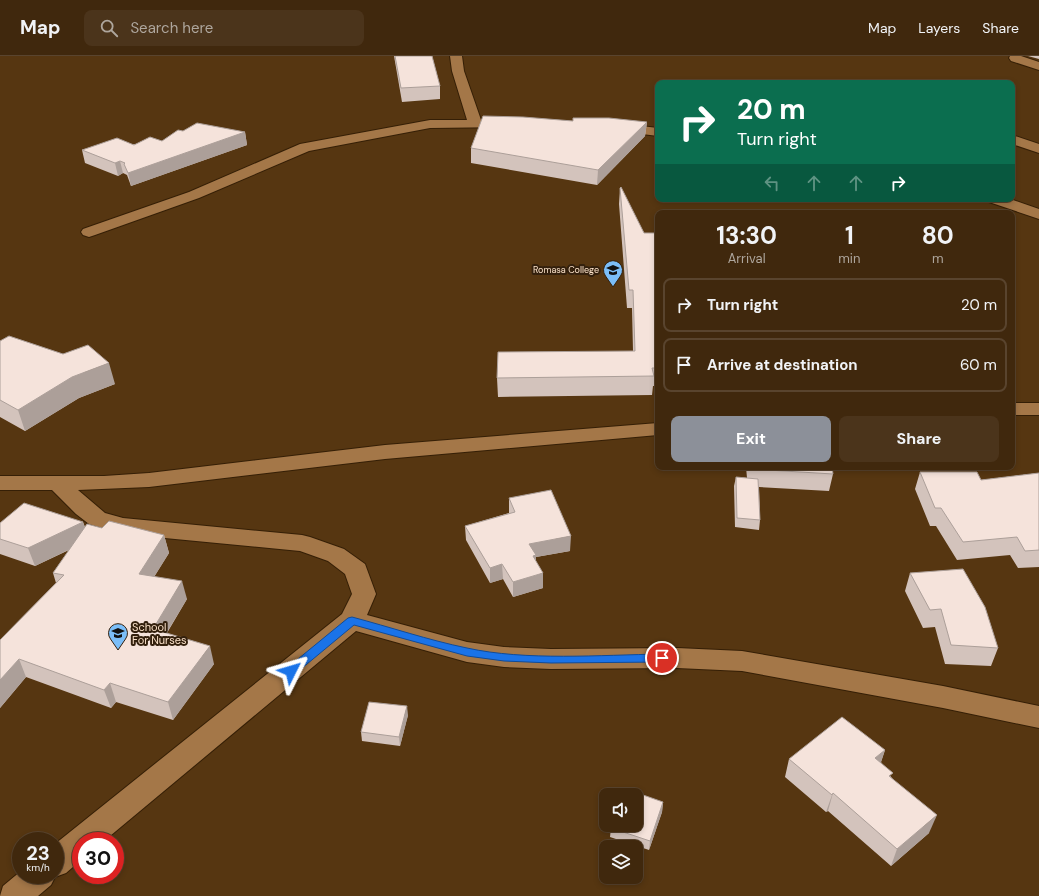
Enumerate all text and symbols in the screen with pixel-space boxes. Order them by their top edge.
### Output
search box [84,10,364,46]
text: Map [20,15,60,40]
icon: search [98,17,120,39]
text: Search here [130,18,213,38]
text: Map [868,19,896,37]
text: Layers [918,19,960,37]
text: Share [982,19,1019,37]
text: 20 m [737,91,806,128]
icon: right [671,96,723,148]
text: Turn right [737,127,817,151]
icon: left [761,172,783,194]
icon: ahead [803,172,825,194]
icon: ahead [845,172,867,194]
icon: right [887,172,909,194]
text: 13:30 [716,220,777,251]
text: 1 [845,220,854,251]
text: 80 [922,220,954,251]
text: Arrival [728,250,766,267]
text: min [838,250,860,267]
text: m [932,250,943,267]
school or university icon: Romasa College [602,259,624,287]
place label: Romasa College [533,264,599,276]
icon: right [673,294,695,316]
text: Turn right [707,295,778,315]
text: 20 m [961,295,997,315]
icon: arrive [673,354,695,376]
text: Arrive at destination [707,355,858,375]
text: 60 m [960,355,997,375]
button: Exit [671,416,831,462]
button: Share [839,416,999,462]
place label: School For Nurses [132,620,186,647]
school or university icon: School For Nurses [107,622,129,650]
pin [645,641,679,675]
icon: arrive [651,647,673,669]
position arrow [270,650,312,692]
map controls [599,788,643,884]
button: sound [599,788,643,832]
speed limit sign: 30 [72,832,124,884]
text: 23 [26,840,50,866]
button: layers [599,840,643,884]
text: km/h [26,861,50,874]

